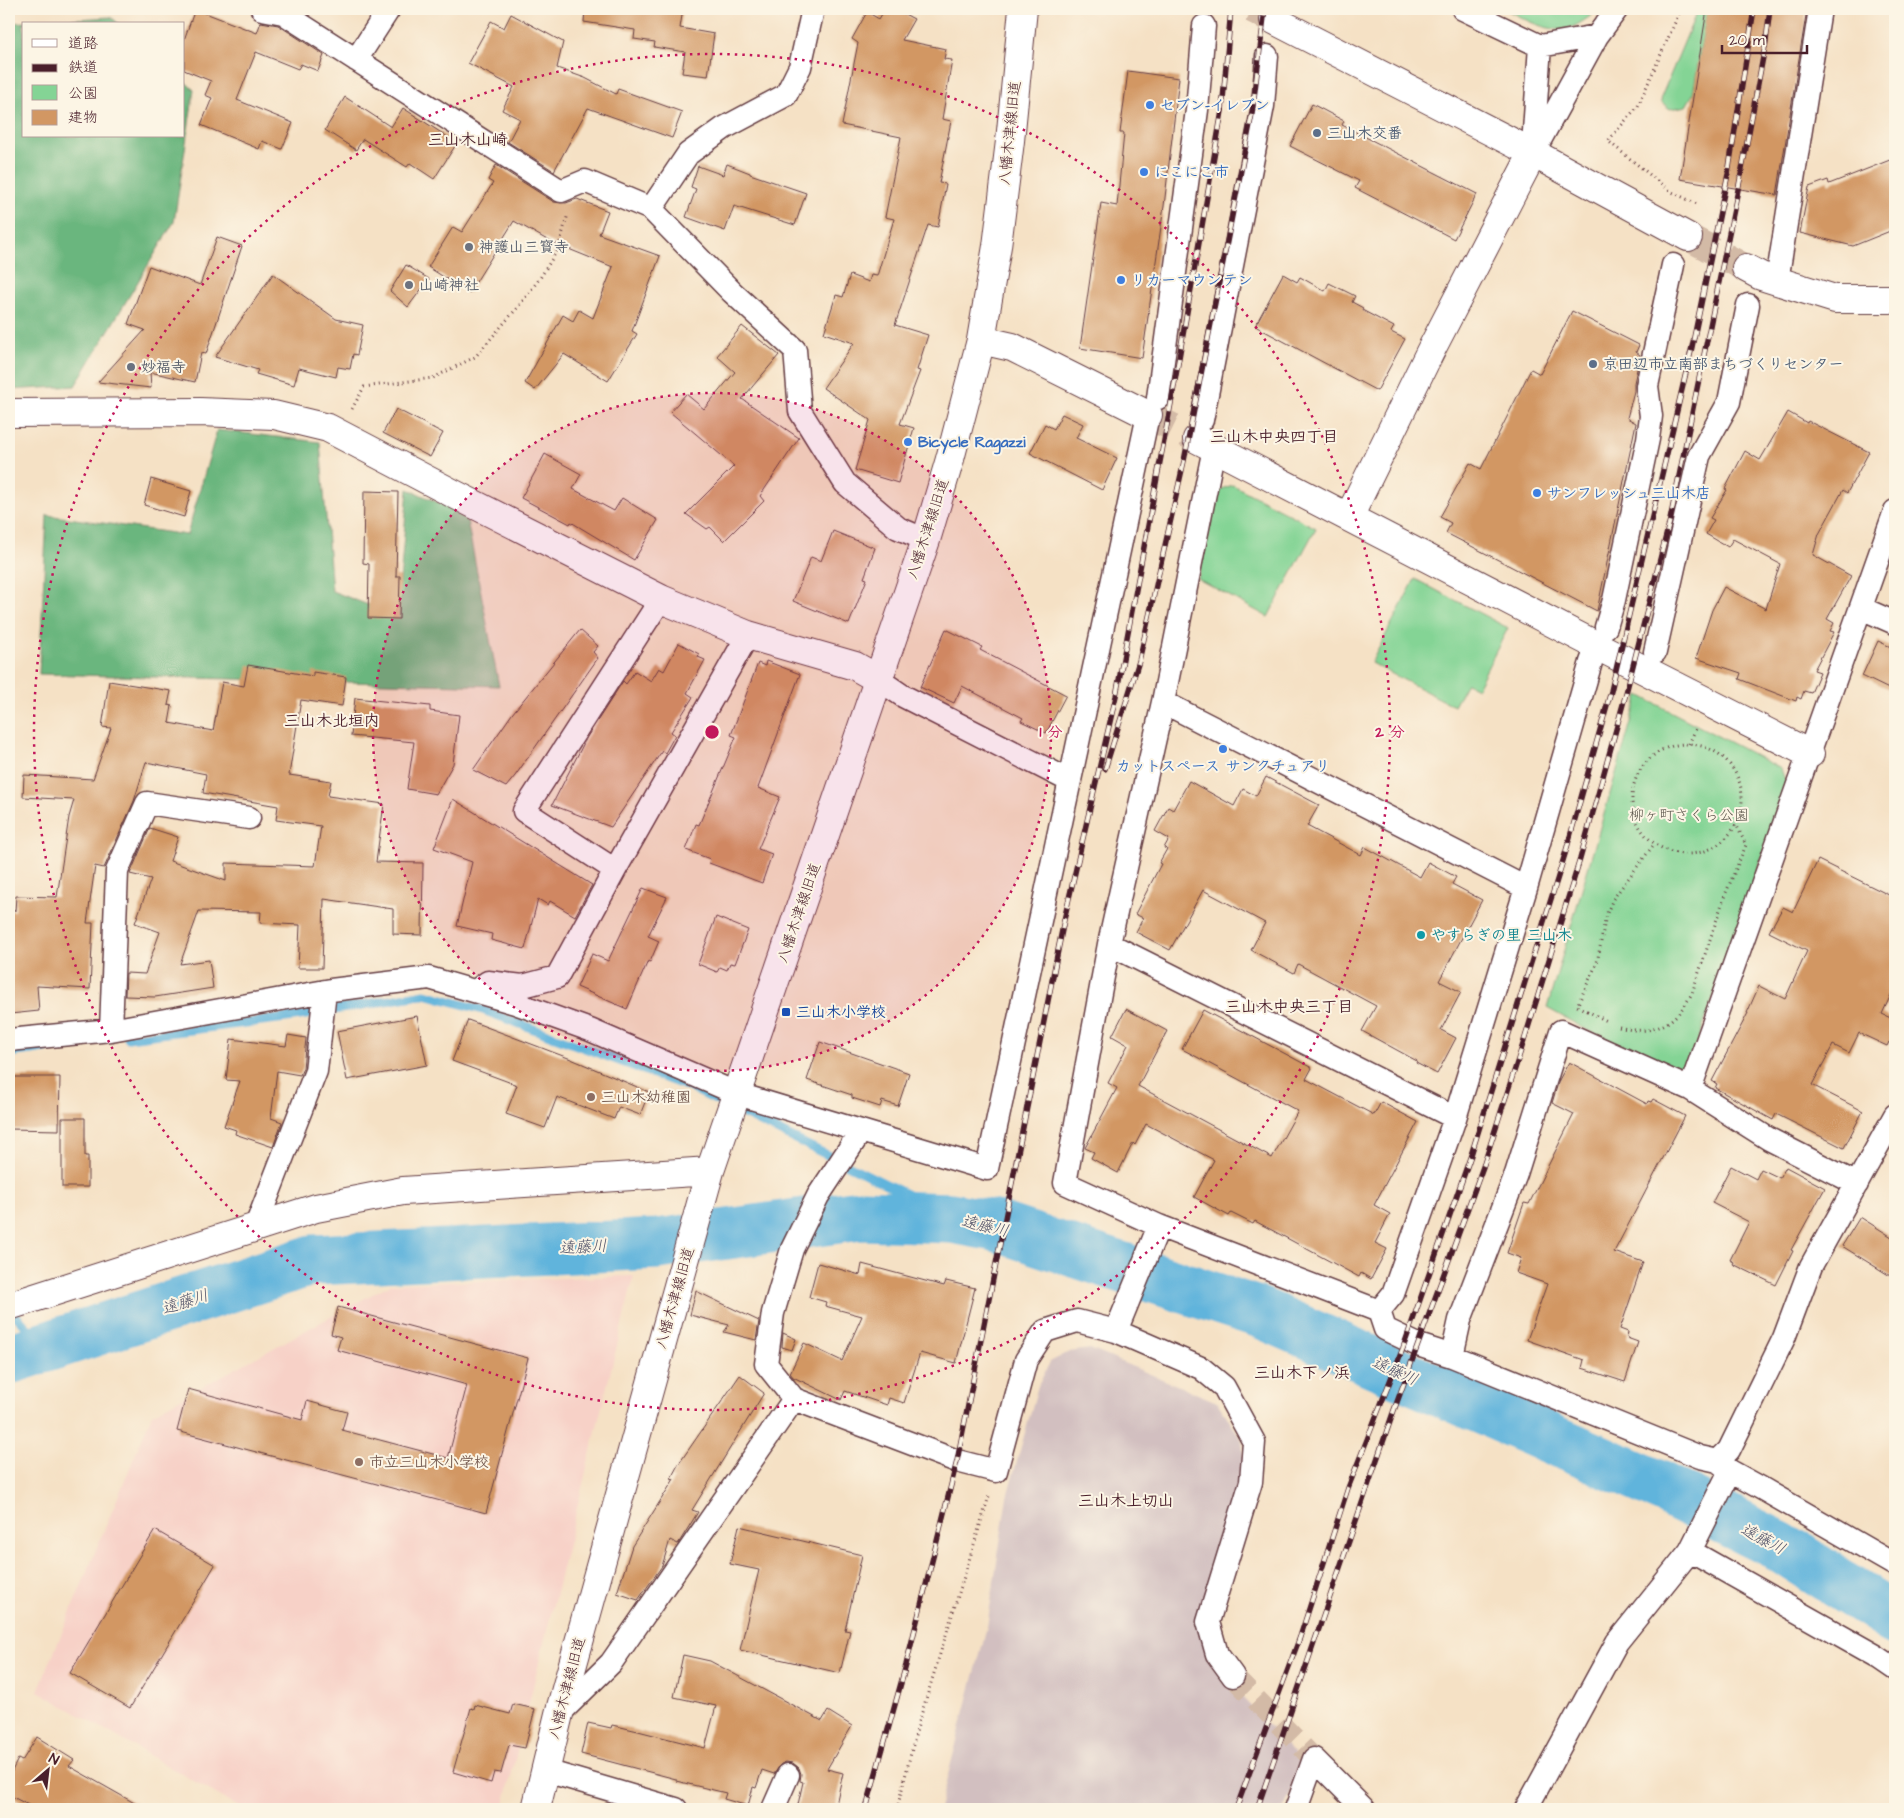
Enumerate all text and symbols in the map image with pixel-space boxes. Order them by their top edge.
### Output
legend [22,22,185,138]
scale bar [1722,22,1806,54]
text: 20 m [1729,30,1765,51]
text: 道路 [68,33,98,54]
text: 鉄道 [68,57,98,78]
street label: 八幡木津線旧道 [994,80,1026,186]
text: 公園 [68,83,98,104]
place label: セブン-イレブン [1160,95,1270,116]
marker: セブン-イレブン [1144,99,1156,111]
text: 建物 [68,107,98,128]
place label: 三山木交番 [1327,123,1402,144]
marker: 三山木交番 [1311,127,1323,139]
district label: 三山木山崎 [428,129,508,151]
place label: にこにこ市 [1154,162,1229,183]
marker: にこにこ市 [1138,166,1150,178]
place label: 神護山三寳寺 [479,237,569,258]
marker: 神護山三寳寺 [463,241,475,253]
place label: リカーマウンテン [1131,270,1253,291]
marker: リカーマウンテン [1115,274,1127,286]
place label: 山崎神社 [419,275,479,296]
marker: 山崎神社 [403,279,415,291]
place label: 京田辺市立南部まちづくりセンター [1603,354,1843,375]
place label: 妙福寺 [141,357,186,378]
marker: 京田辺市立南部まちづくりセンター [1587,358,1599,370]
marker: 妙福寺 [125,361,137,373]
district label: 三山木中央四丁目 [1210,426,1338,448]
place label: Bicycle Ragazzi [918,432,1026,455]
marker: Bicycle Ragazzi [902,436,914,448]
street label: 八幡木津線旧道 [902,476,954,582]
place label: サンフレッシュ三山木店 [1547,483,1711,504]
marker: サンフレッシュ三山木店 [1531,487,1543,499]
district label: 三山木北垣内 [284,710,380,732]
text: 1 分 [1040,722,1062,743]
text: 2 分 [1374,722,1405,743]
centre of rings [703,723,721,741]
marker: カットスペース サンクチュアリ [1217,743,1229,755]
place label: カットスペース サンクチュアリ [1116,756,1330,777]
park label: 柳ヶ町さくら公園 [1629,805,1749,826]
street label: 八幡木津線旧道 [772,860,826,966]
place label: やすらぎの里 三山木 [1431,925,1572,946]
marker: やすらぎの里 三山木 [1415,929,1427,941]
district label: 三山木中央三丁目 [1225,996,1353,1018]
place label: 三山木小学校 [796,1002,886,1023]
marker: 三山木小学校 [780,1006,792,1018]
place label: 三山木幼稚園 [601,1087,691,1108]
marker: 三山木幼稚園 [585,1091,597,1103]
water label: 遠藤川 [959,1210,1011,1242]
water label: 遠藤川 [558,1235,608,1259]
street label: 八幡木津線旧道 [650,1245,700,1351]
water label: 遠藤川 [159,1284,211,1320]
water label: 遠藤川 [1369,1351,1421,1391]
district label: 三山木下ノ浜 [1254,1362,1350,1384]
place label: 市立三山木小学校 [369,1452,489,1473]
marker: 市立三山木小学校 [353,1456,365,1468]
district label: 三山木上切山 [1078,1490,1174,1512]
water label: 遠藤川 [1737,1518,1789,1560]
street label: 八幡木津線旧道 [543,1635,591,1741]
north arrow [22,1746,72,1796]
text: N [45,1749,62,1770]

